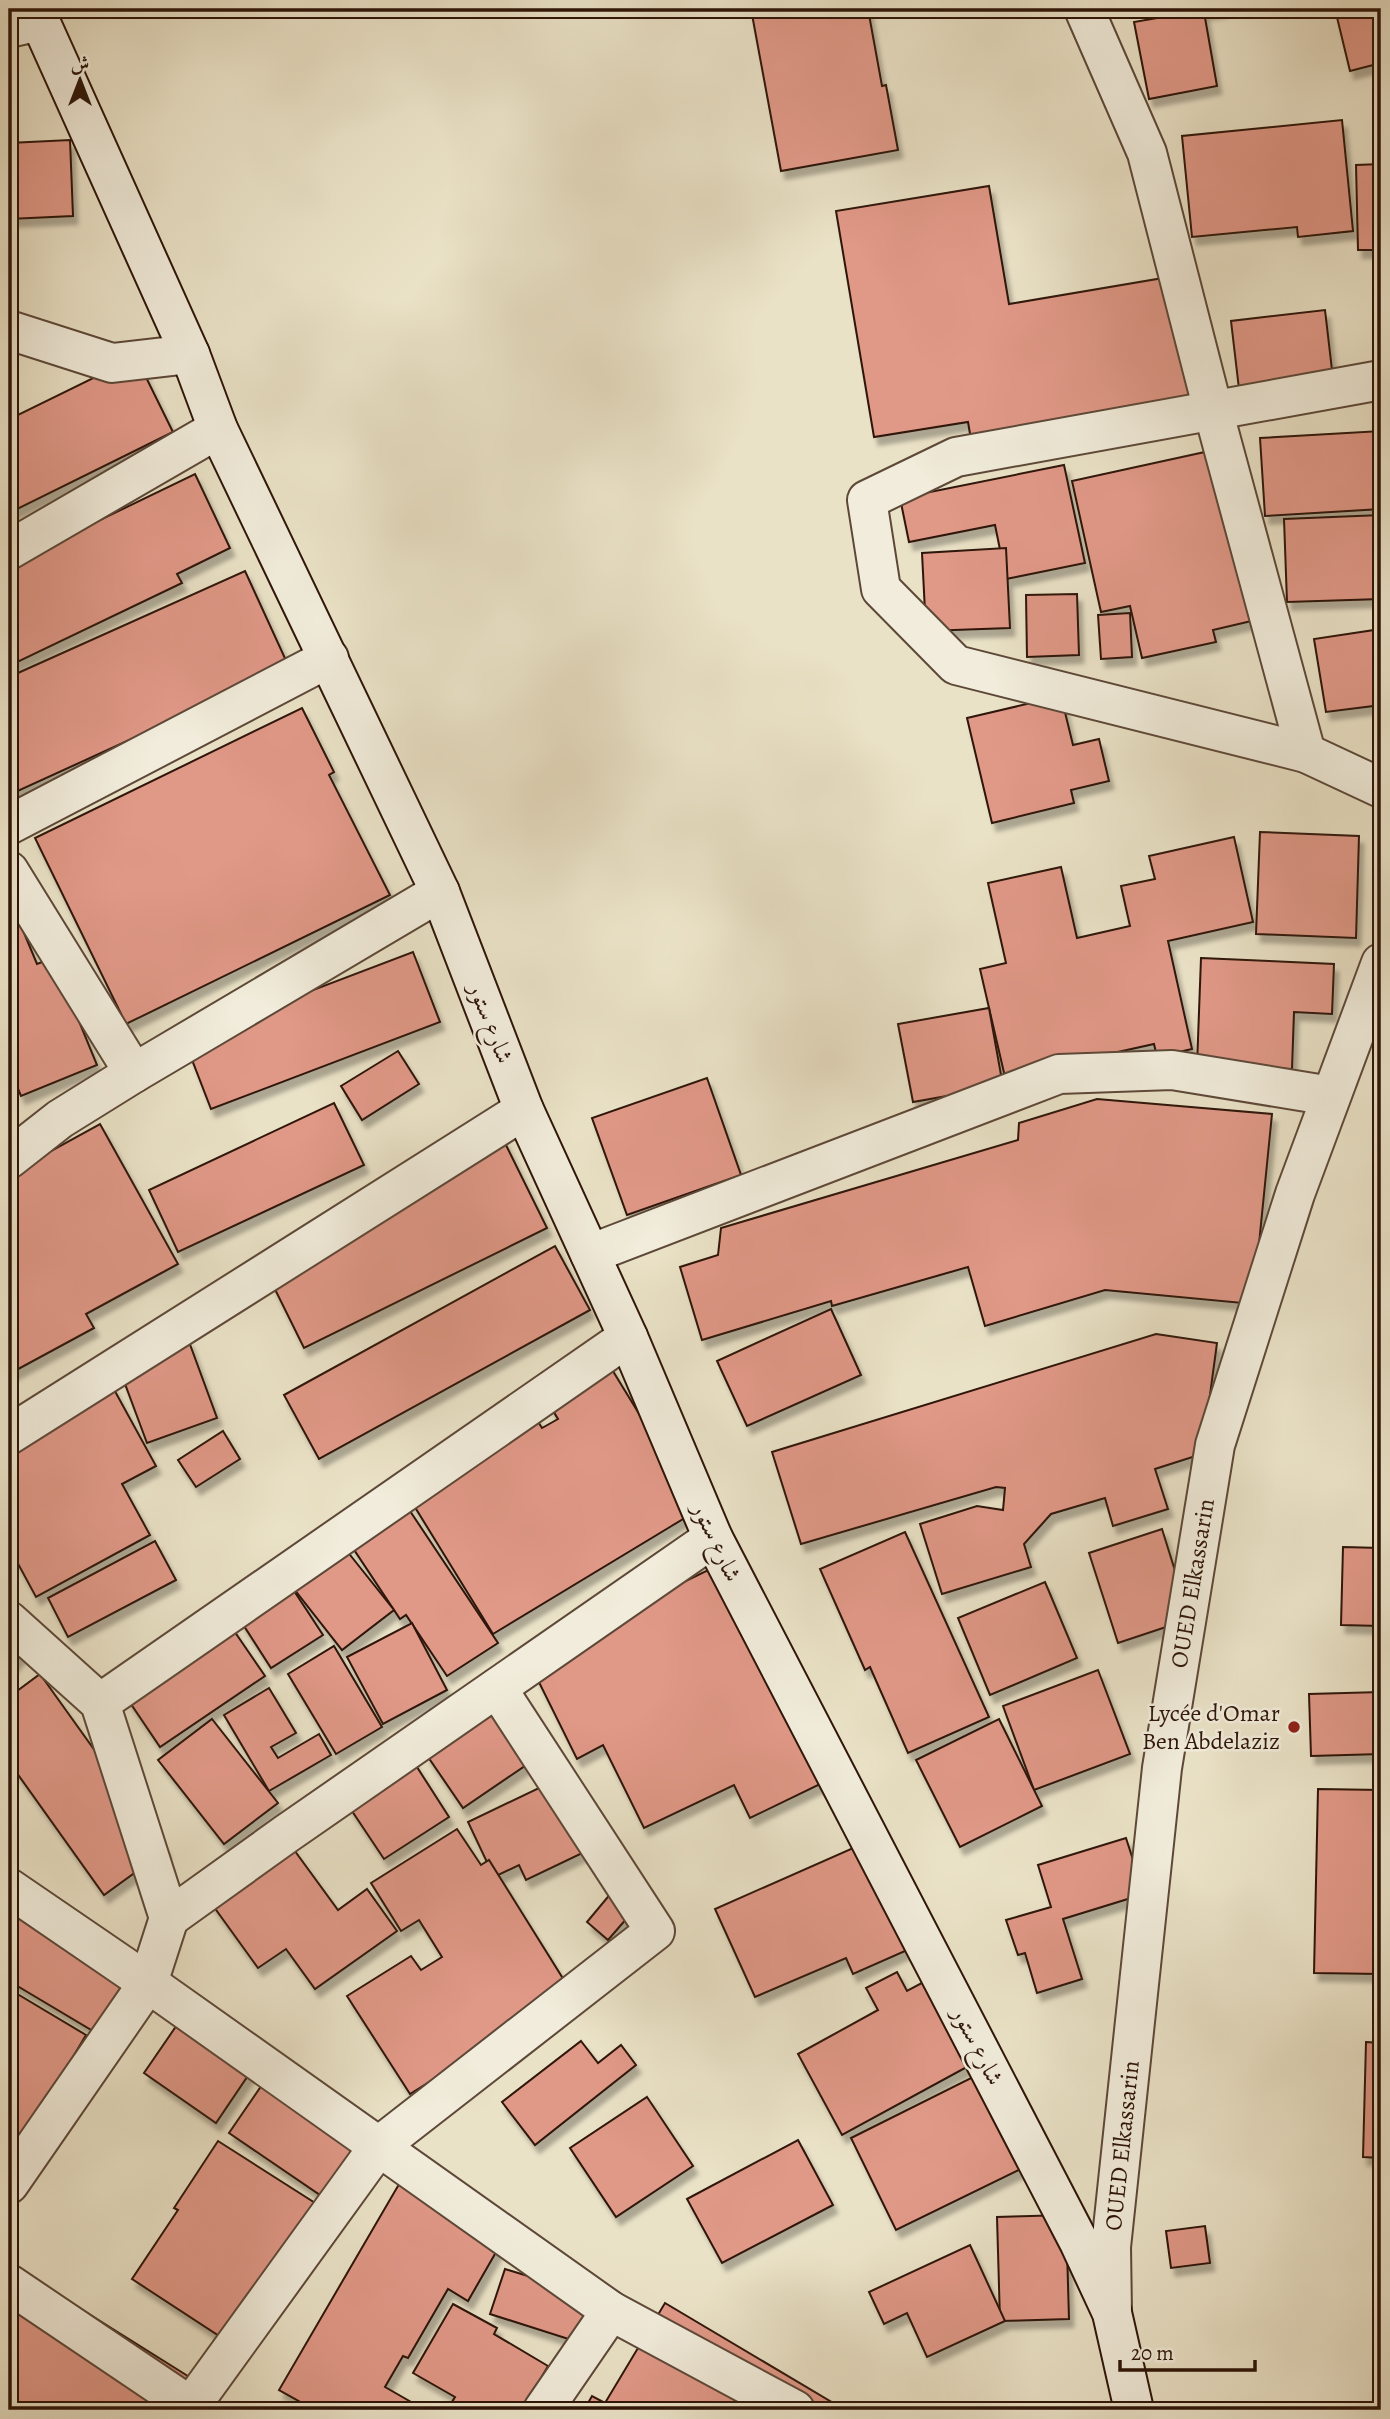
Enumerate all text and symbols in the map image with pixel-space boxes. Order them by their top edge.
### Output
north arrow [46,46,116,116]
text: ش [71,51,89,77]
street label: شارع ستور [457,976,521,1069]
street label: شارع ستور [680,1495,749,1588]
street label: OUED Elkassarin [1163,1496,1222,1670]
place label: Lycée d'Omar Ben Abdelaziz [1142,1697,1280,1757]
marker: Lycée d'Omar Ben Abdelaziz [1286,1719,1302,1735]
street label: شارع ستور [940,2000,1011,2092]
street label: OUED Elkassarin [1097,2059,1147,2232]
scale bar [1120,2328,1255,2372]
text: 20 m [1131,2339,1174,2367]

